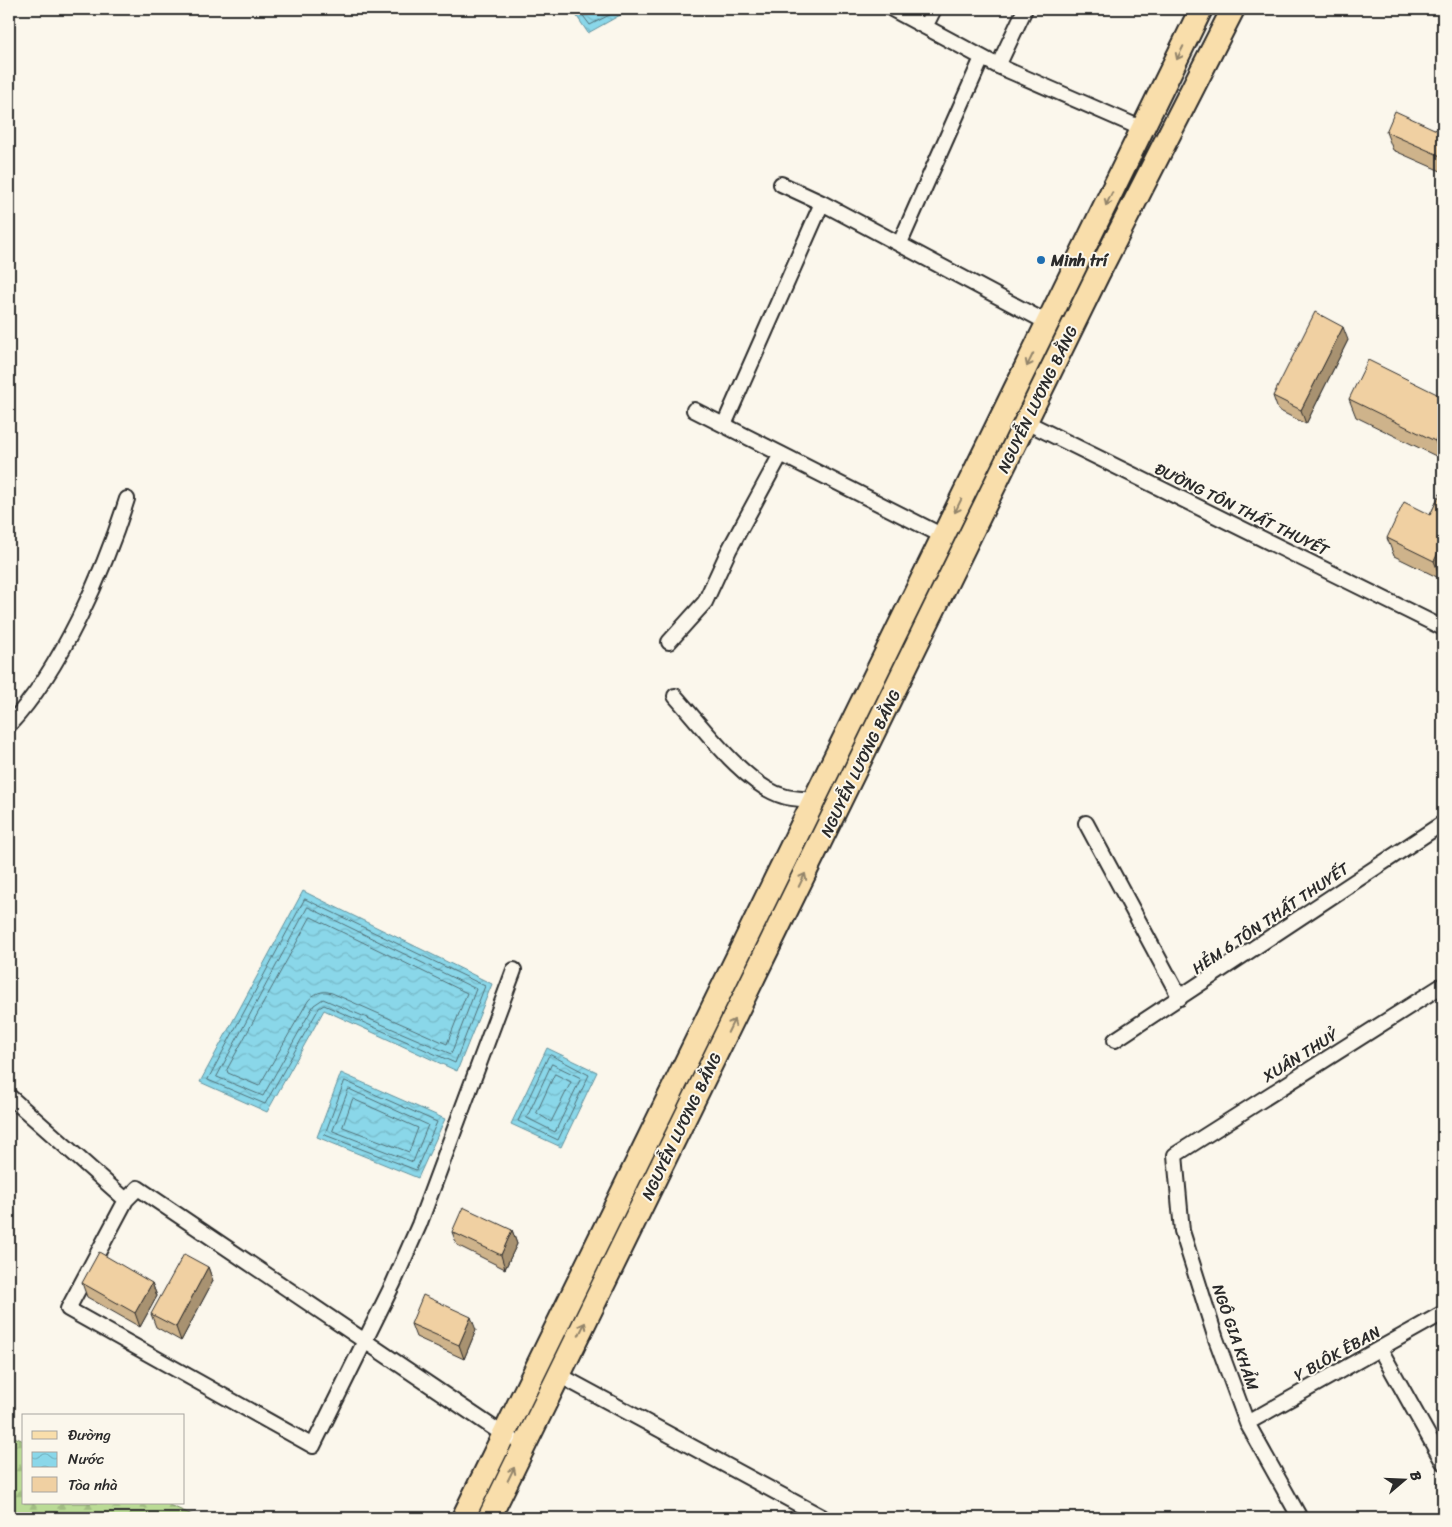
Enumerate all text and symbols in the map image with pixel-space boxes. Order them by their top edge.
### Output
one-way arrow [1175,45,1185,60]
one-way arrow [1104,191,1114,206]
place label: Minh trí [1050,246,1110,275]
marker: Minh trí [1035,254,1047,266]
street label: NGUYỄN LƯƠNG BẰNG [989,320,1086,478]
one-way arrow [1024,352,1034,367]
street label: ĐƯỜNG TÔN THẤT THUYẾT [1150,455,1335,565]
one-way arrow [953,498,962,513]
street label: NGUYỄN LƯƠNG BẰNG [812,684,909,842]
street label: HẺM 6 TÔN THẤT THUYẾT [1185,854,1356,982]
one-way arrow [797,872,807,887]
one-way arrow [726,1018,736,1033]
street label: XUÂN THUỶ [1256,1020,1345,1091]
street label: NGUYỄN LƯƠNG BẰNG [633,1047,730,1205]
street label: NGÔ GIA KHẢM [1204,1280,1267,1394]
street label: Y BLÔK ÊBAN [1288,1318,1386,1389]
one-way arrow [577,1321,587,1336]
legend [22,1414,185,1504]
text: Đường [68,1422,111,1448]
text: Nước [68,1446,105,1472]
north arrow [1380,1454,1430,1504]
one-way arrow [506,1467,516,1482]
text: B [1403,1468,1429,1484]
text: Tòa nhà [68,1472,118,1498]

